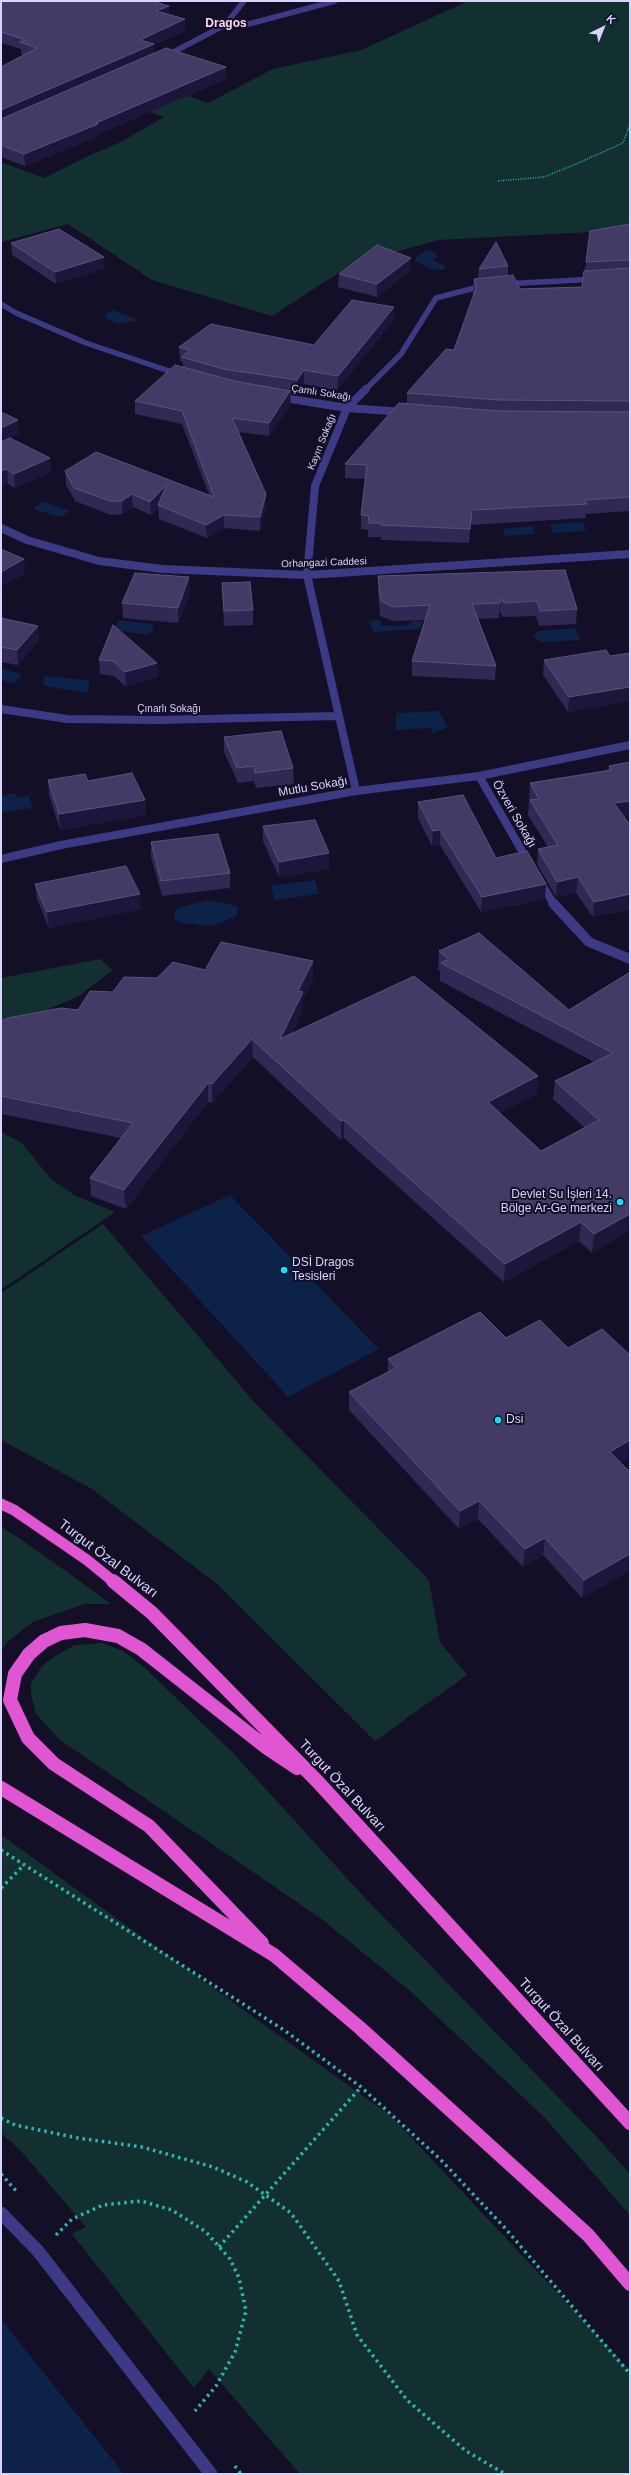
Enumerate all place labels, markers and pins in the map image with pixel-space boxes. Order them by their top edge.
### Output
place label: Devlet Su İşleri 14. Bölge Ar-Ge merkezi [501,1188,612,1216]
marker: Devlet Su İşleri 14. Bölge Ar-Ge merkezi [615,1197,625,1207]
place label: DSİ Dragos Tesisleri [292,1256,354,1284]
marker: DSİ Dragos Tesisleri [279,1265,289,1275]
place label: Dsi [506,1413,523,1427]
marker: Dsi [493,1415,503,1425]

